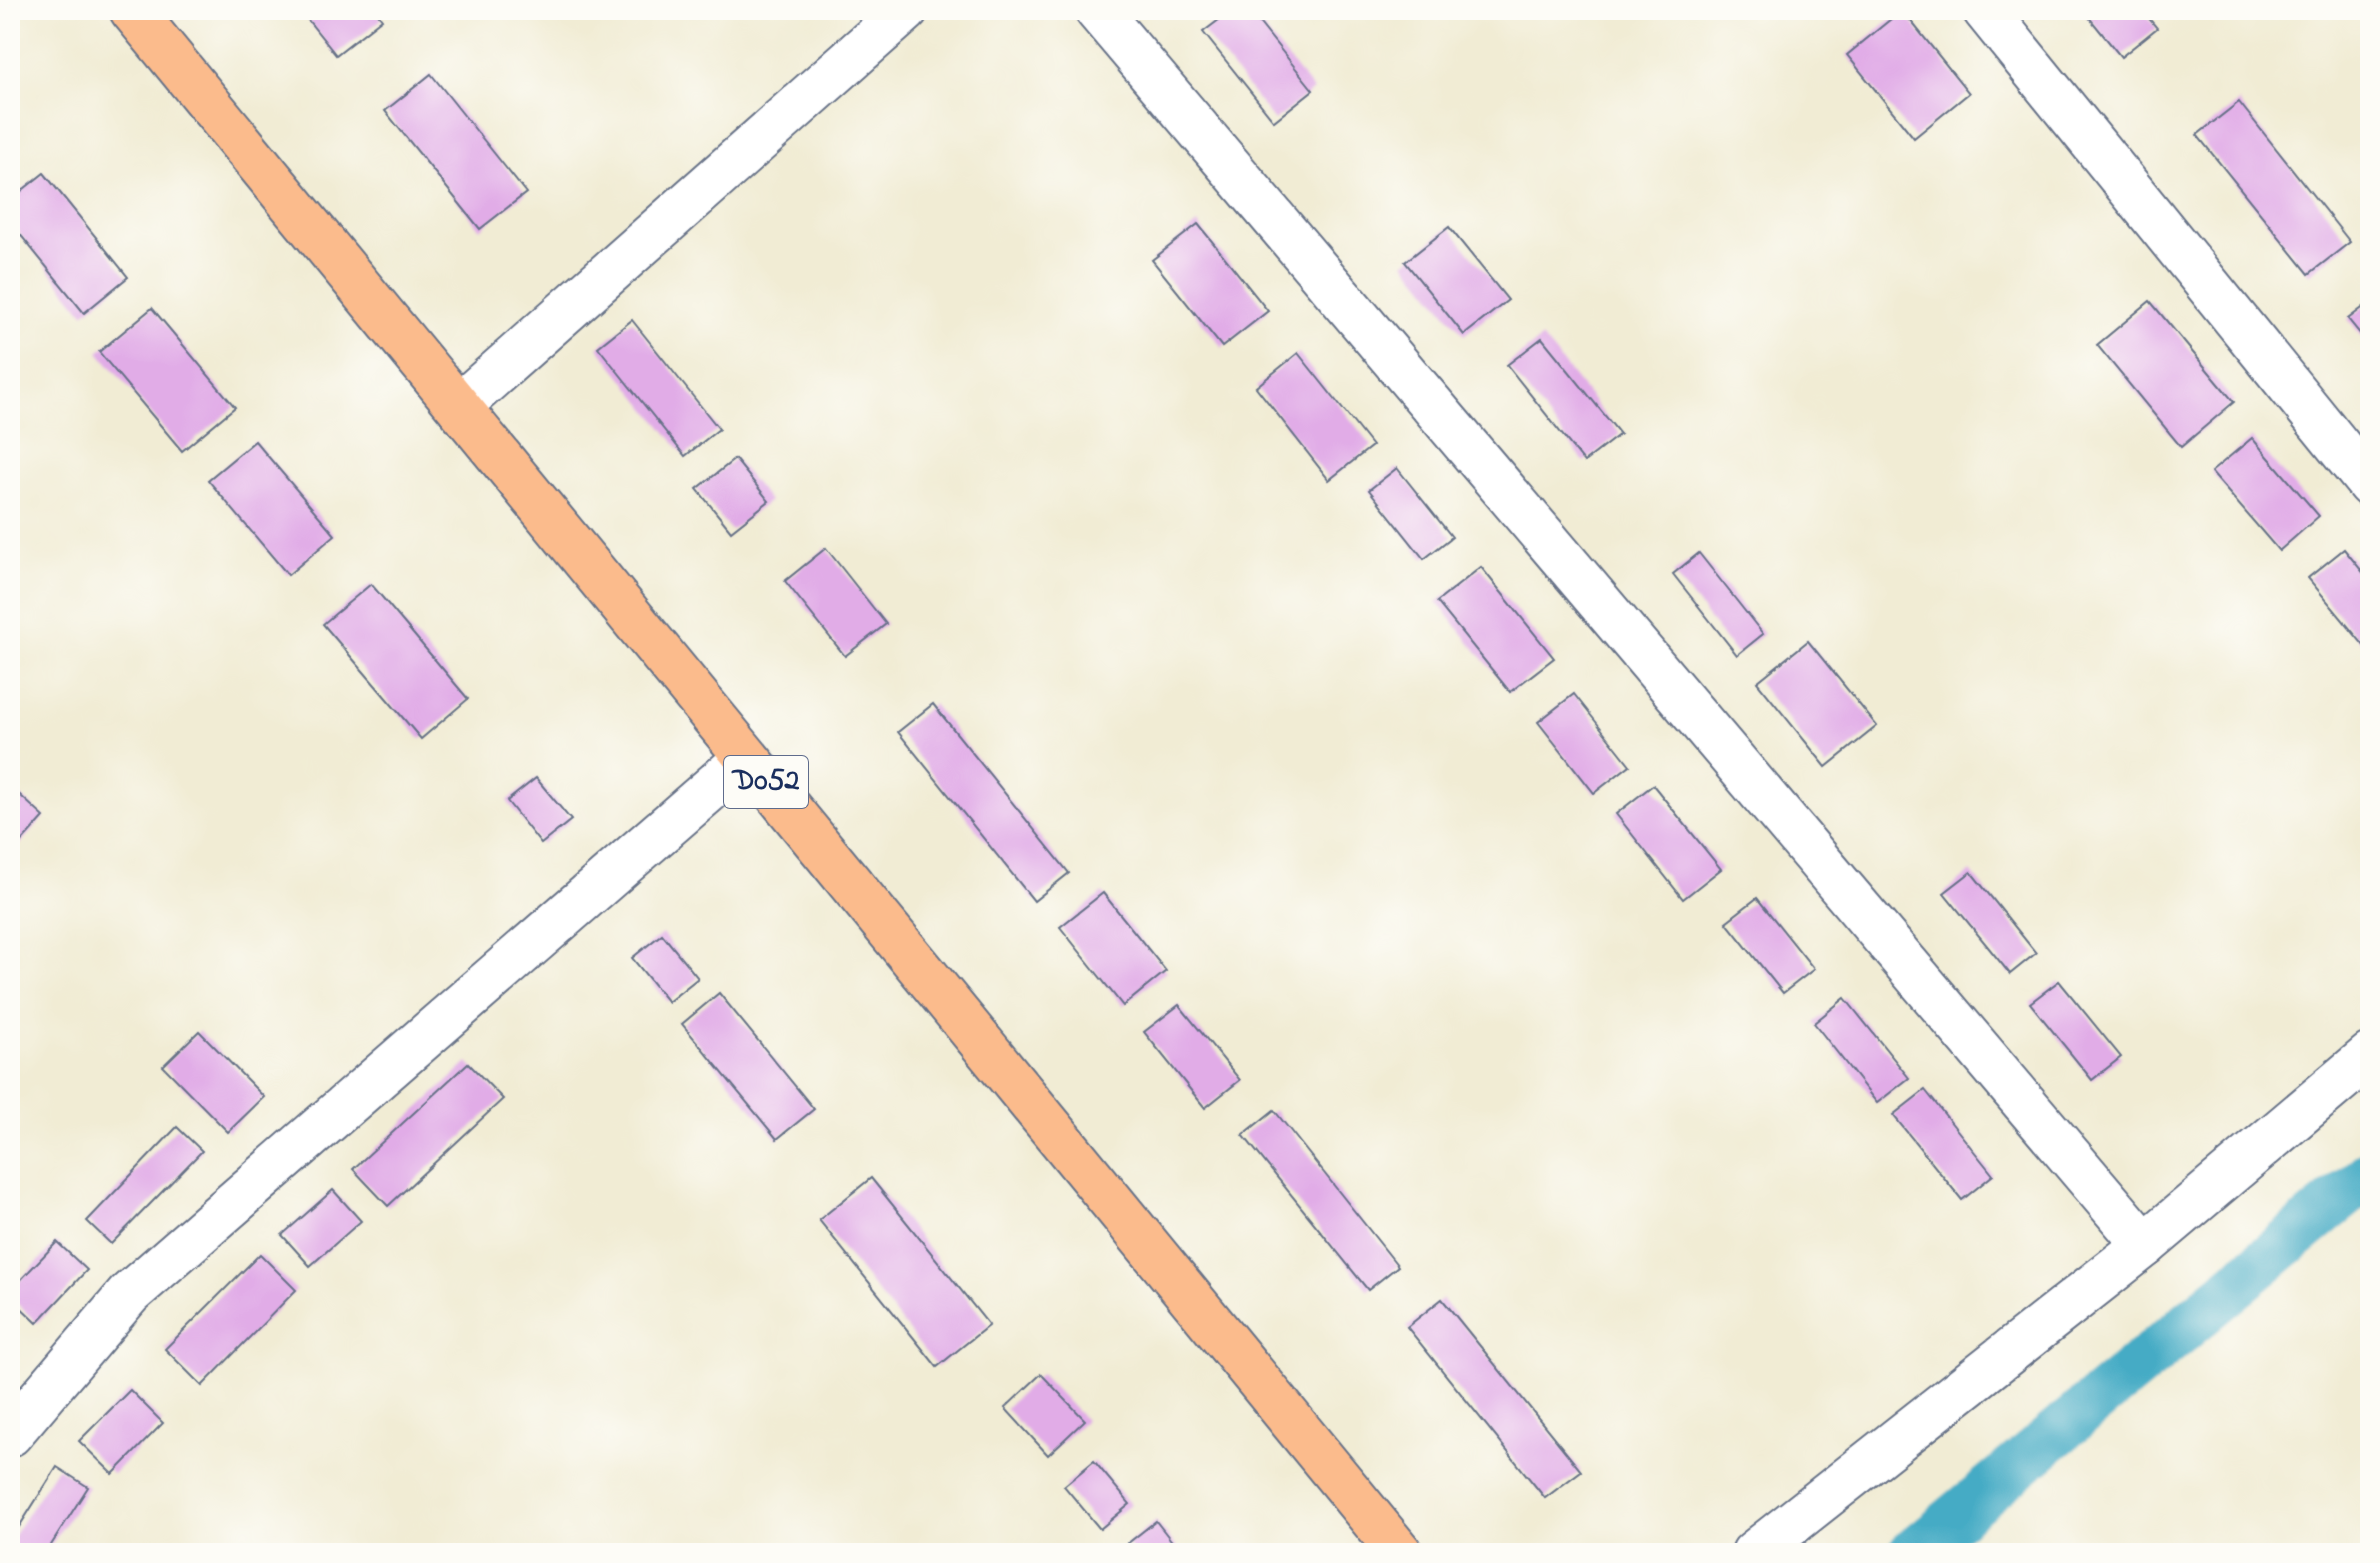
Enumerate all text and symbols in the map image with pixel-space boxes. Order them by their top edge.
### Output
road number: D052 [724,756,808,808]

